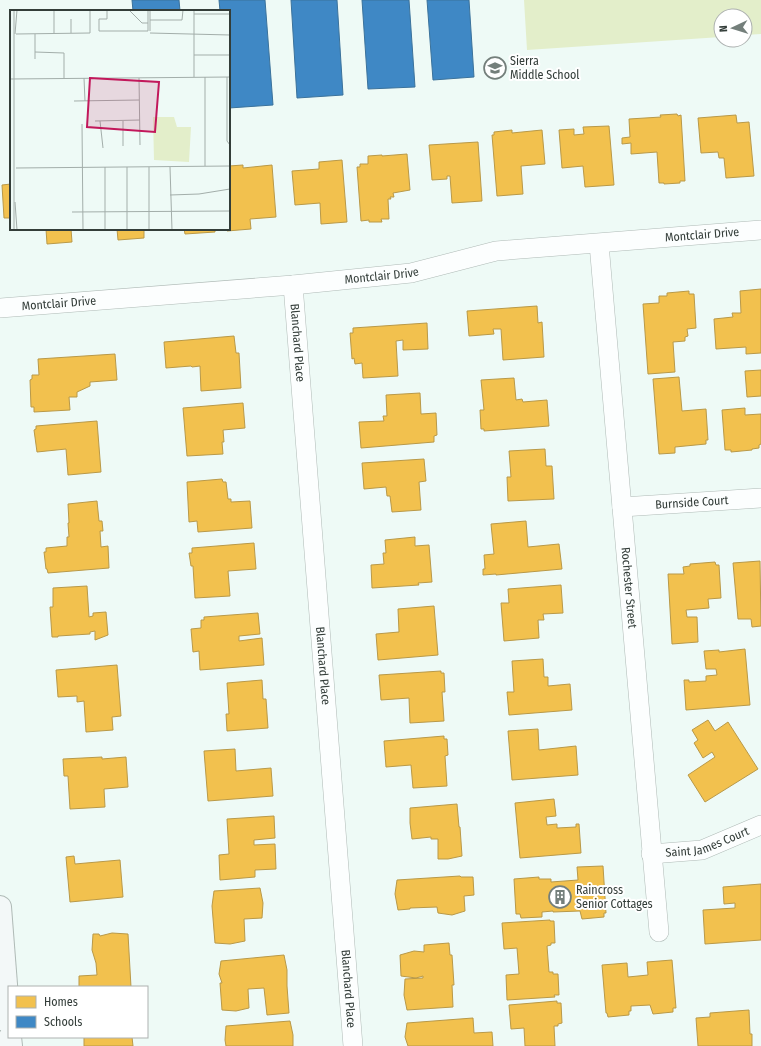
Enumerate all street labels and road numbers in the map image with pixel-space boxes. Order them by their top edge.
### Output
street label: Montclair Drive [664,225,740,245]
street label: Montclair Drive [344,264,420,287]
street label: Montclair Drive [21,293,97,313]
street label: Blanchard Place [287,303,308,383]
street label: Burnside Court [655,493,729,512]
street label: Rochester Street [618,546,639,629]
street label: Blanchard Place [313,626,333,706]
street label: Saint James Court [665,824,751,860]
street label: Blanchard Place [338,949,359,1029]

